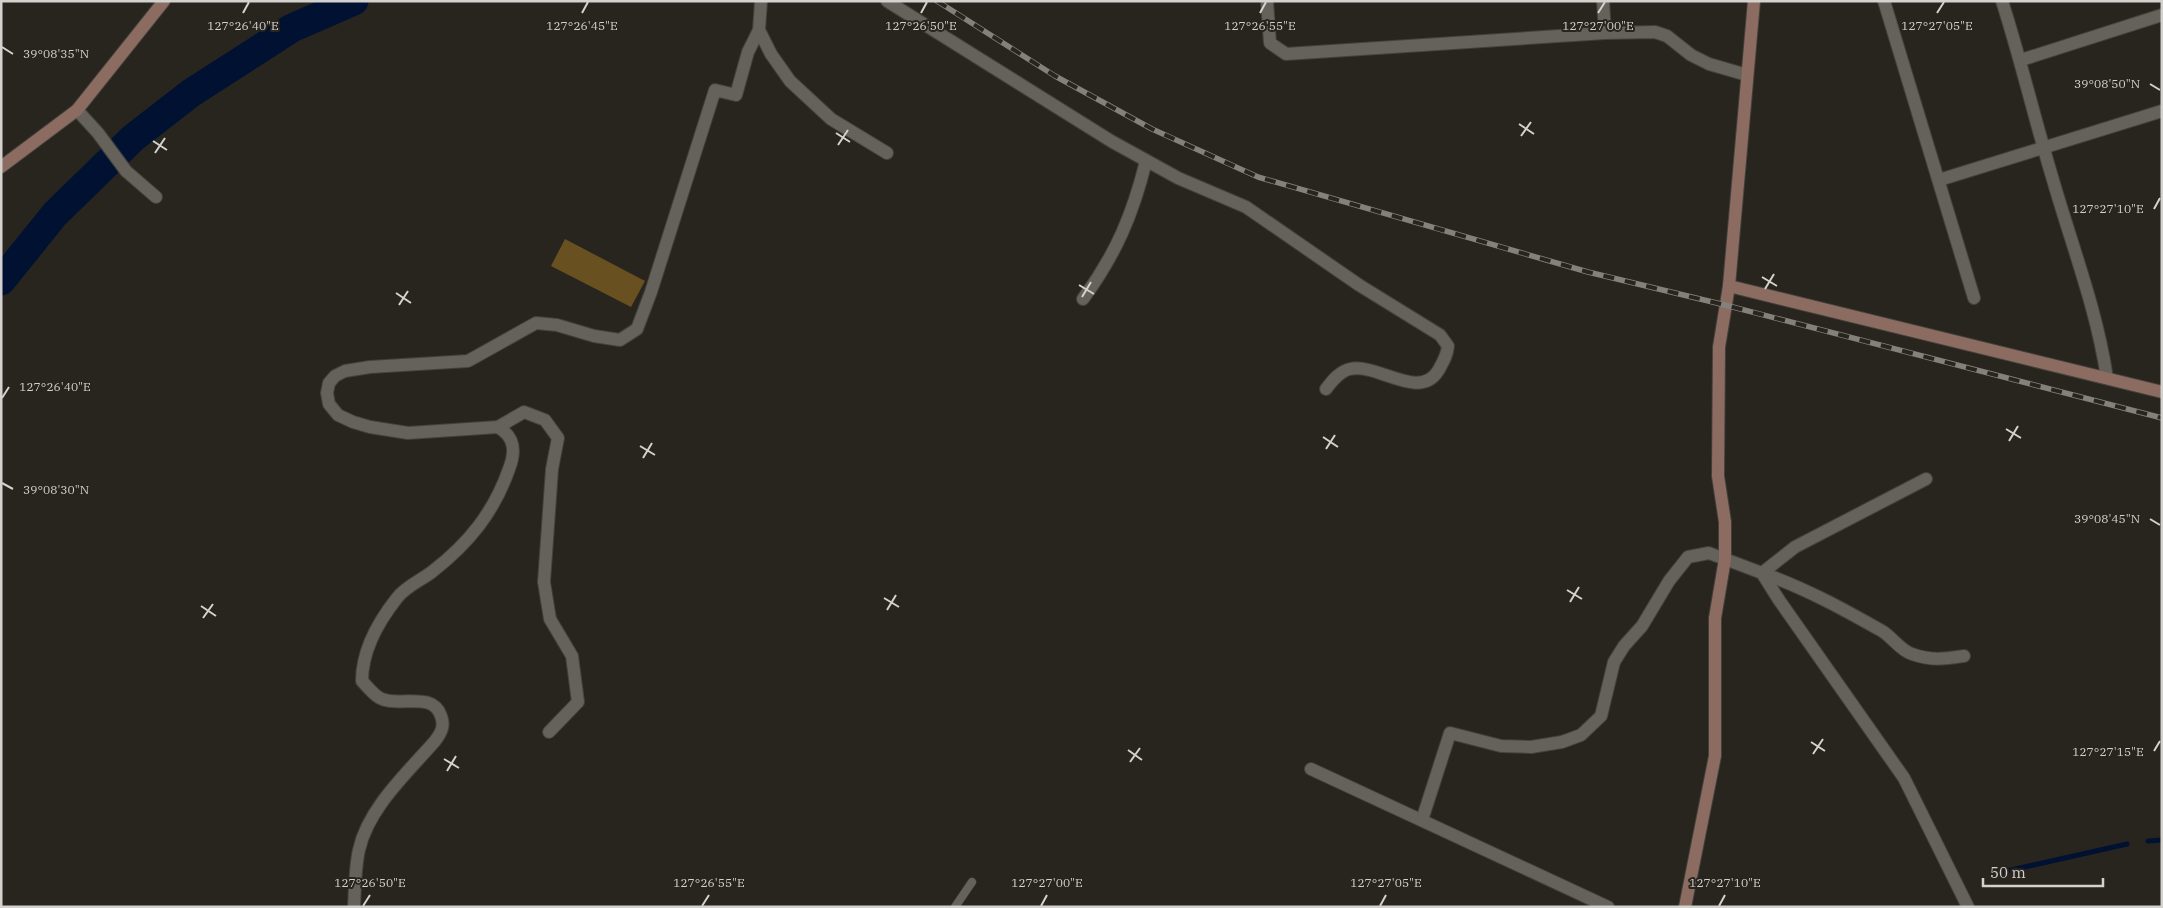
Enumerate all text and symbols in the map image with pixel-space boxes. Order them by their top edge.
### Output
text: 127°26'40"E [207,18,279,33]
text: 127°26'45"E [546,18,618,33]
text: 127°26'50"E [885,18,957,33]
text: 127°26'55"E [1224,18,1296,33]
text: 127°27'00"E [1562,18,1634,33]
text: 127°27'05"E [1901,18,1973,33]
text: 39°08'35"N [23,46,89,61]
text: 39°08'50"N [2074,76,2140,91]
text: 127°27'10"E [2072,201,2144,216]
text: 127°26'40"E [19,379,91,394]
text: 39°08'30"N [23,482,89,497]
text: 39°08'45"N [2074,511,2140,526]
text: 127°27'15"E [2072,744,2144,759]
scale bar [1983,856,2103,888]
text: 50 m [1990,863,2026,882]
text: 127°26'50"E [334,875,406,890]
text: 127°26'55"E [673,875,745,890]
text: 127°27'00"E [1011,875,1083,890]
text: 127°27'05"E [1350,875,1422,890]
text: 127°27'10"E [1689,875,1761,890]

